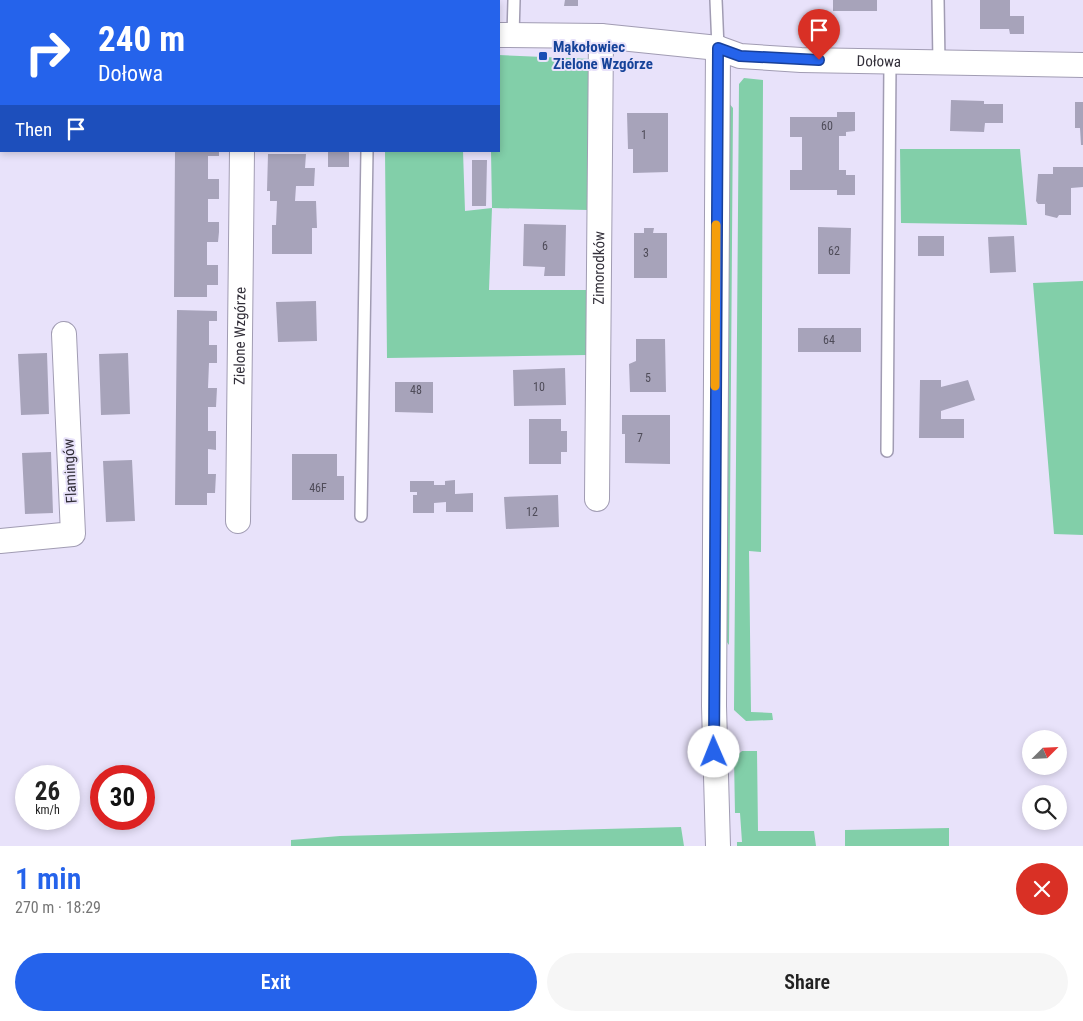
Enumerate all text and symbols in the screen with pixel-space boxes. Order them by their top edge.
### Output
pin [798,9,840,60]
icon: arrive [805,16,833,44]
text: 240 m [98,19,185,60]
icon: right [15,20,80,85]
place label: Mąkołowiec Zielone Wzgórze [553,38,653,73]
marker: Mąkołowiec Zielone Wzgórze [537,50,549,62]
street label: Dołowa [857,52,901,71]
text: Dołowa [98,61,163,86]
icon: arrive [62,115,90,143]
text: Then [15,118,52,141]
house number: 60 [821,119,833,133]
house number: 1 [641,128,647,142]
street label: Zimorodków [590,231,608,305]
house number: 6 [542,239,548,253]
house number: 62 [828,244,840,258]
house number: 3 [643,246,649,260]
street label: Zielone Wzgórze [230,287,250,385]
house number: 64 [823,333,835,347]
house number: 5 [645,371,651,385]
house number: 10 [533,380,545,394]
house number: 48 [410,383,422,397]
house number: 7 [637,431,643,445]
street label: Flamingów [59,438,81,504]
house number: 46F [309,481,327,495]
house number: 12 [526,505,538,519]
position arrow [687,725,739,777]
north arrow [1022,730,1068,775]
map controls [1022,730,1067,830]
speed limit sign: 30 [90,765,155,830]
text: 26 [35,777,60,806]
button: search [1022,785,1067,830]
text: km/h [35,803,60,817]
text: 1 min [15,861,81,896]
button: close [1016,863,1068,915]
text: 270 m · 18:29 [15,898,101,917]
button: Exit [15,953,537,1011]
button: Share [547,953,1068,1011]

